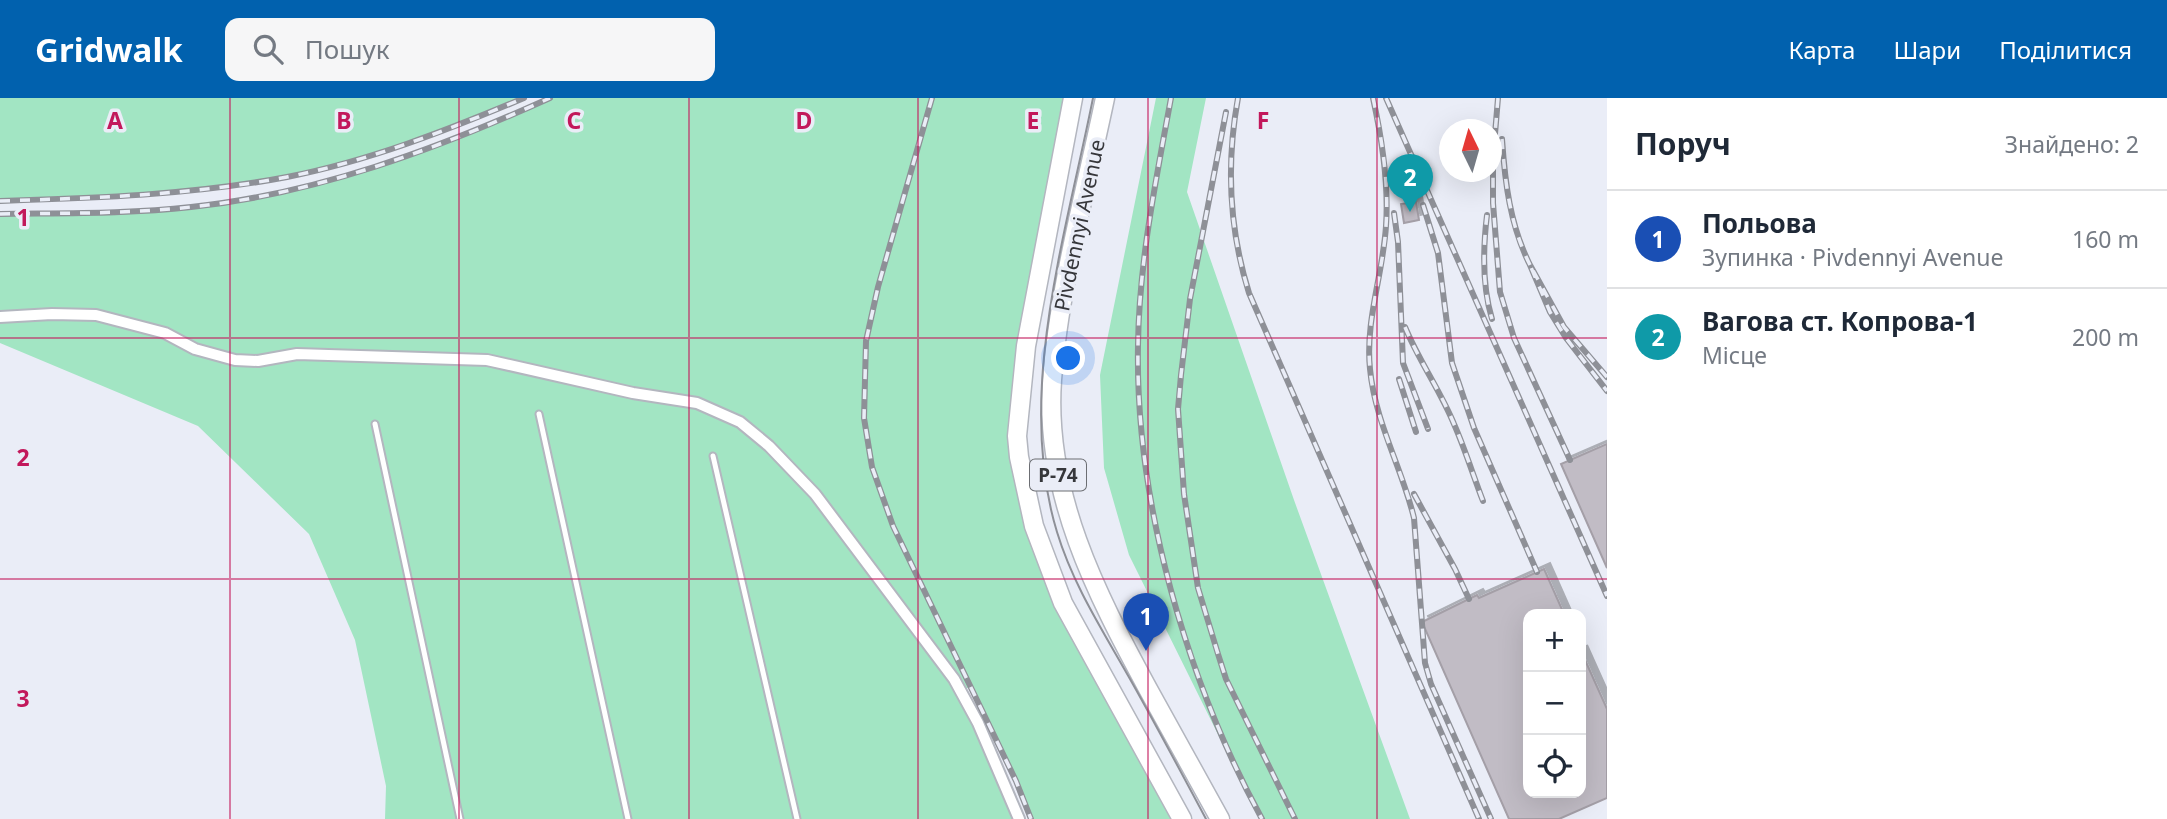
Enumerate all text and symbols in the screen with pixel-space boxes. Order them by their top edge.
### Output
search box [225,18,715,81]
text: Gridwalk [35,27,183,72]
icon: search [249,30,287,68]
text: Пошук [305,31,389,67]
text: Карта [1788,33,1855,66]
text: Шари [1893,33,1961,66]
text: Поділитися [1999,33,2132,66]
text: A [107,104,123,136]
text: B [336,104,352,136]
text: C [567,104,582,136]
text: D [796,104,812,136]
text: E [1027,104,1039,136]
text: F [1257,104,1269,136]
north arrow [1439,119,1502,182]
text: Поруч [1635,123,1731,164]
text: Знайдено: 2 [2005,128,2139,160]
street label: Pivdennyi Avenue [1047,137,1111,313]
pin: 2 [1387,154,1433,212]
text: 1 [16,201,30,233]
text: Польова [1702,205,1817,241]
text: 1 [1651,223,1665,255]
text: 160 m [2072,223,2139,255]
text: Зупинка · Pivdennyi Avenue [1702,241,2003,273]
text: Вагова ст. Копрова-1 [1702,303,1978,339]
text: 2 [1651,321,1665,353]
text: 200 m [2072,321,2139,353]
text: Місце [1702,339,1767,371]
your location [1051,341,1085,375]
text: 2 [16,441,30,473]
road number: Р-74 [1030,460,1086,490]
pin: 1 [1123,593,1169,651]
map controls [1523,609,1586,798]
button: + [1523,609,1586,672]
button: − [1523,672,1586,735]
text: 3 [16,682,30,714]
button: locate [1523,735,1586,798]

